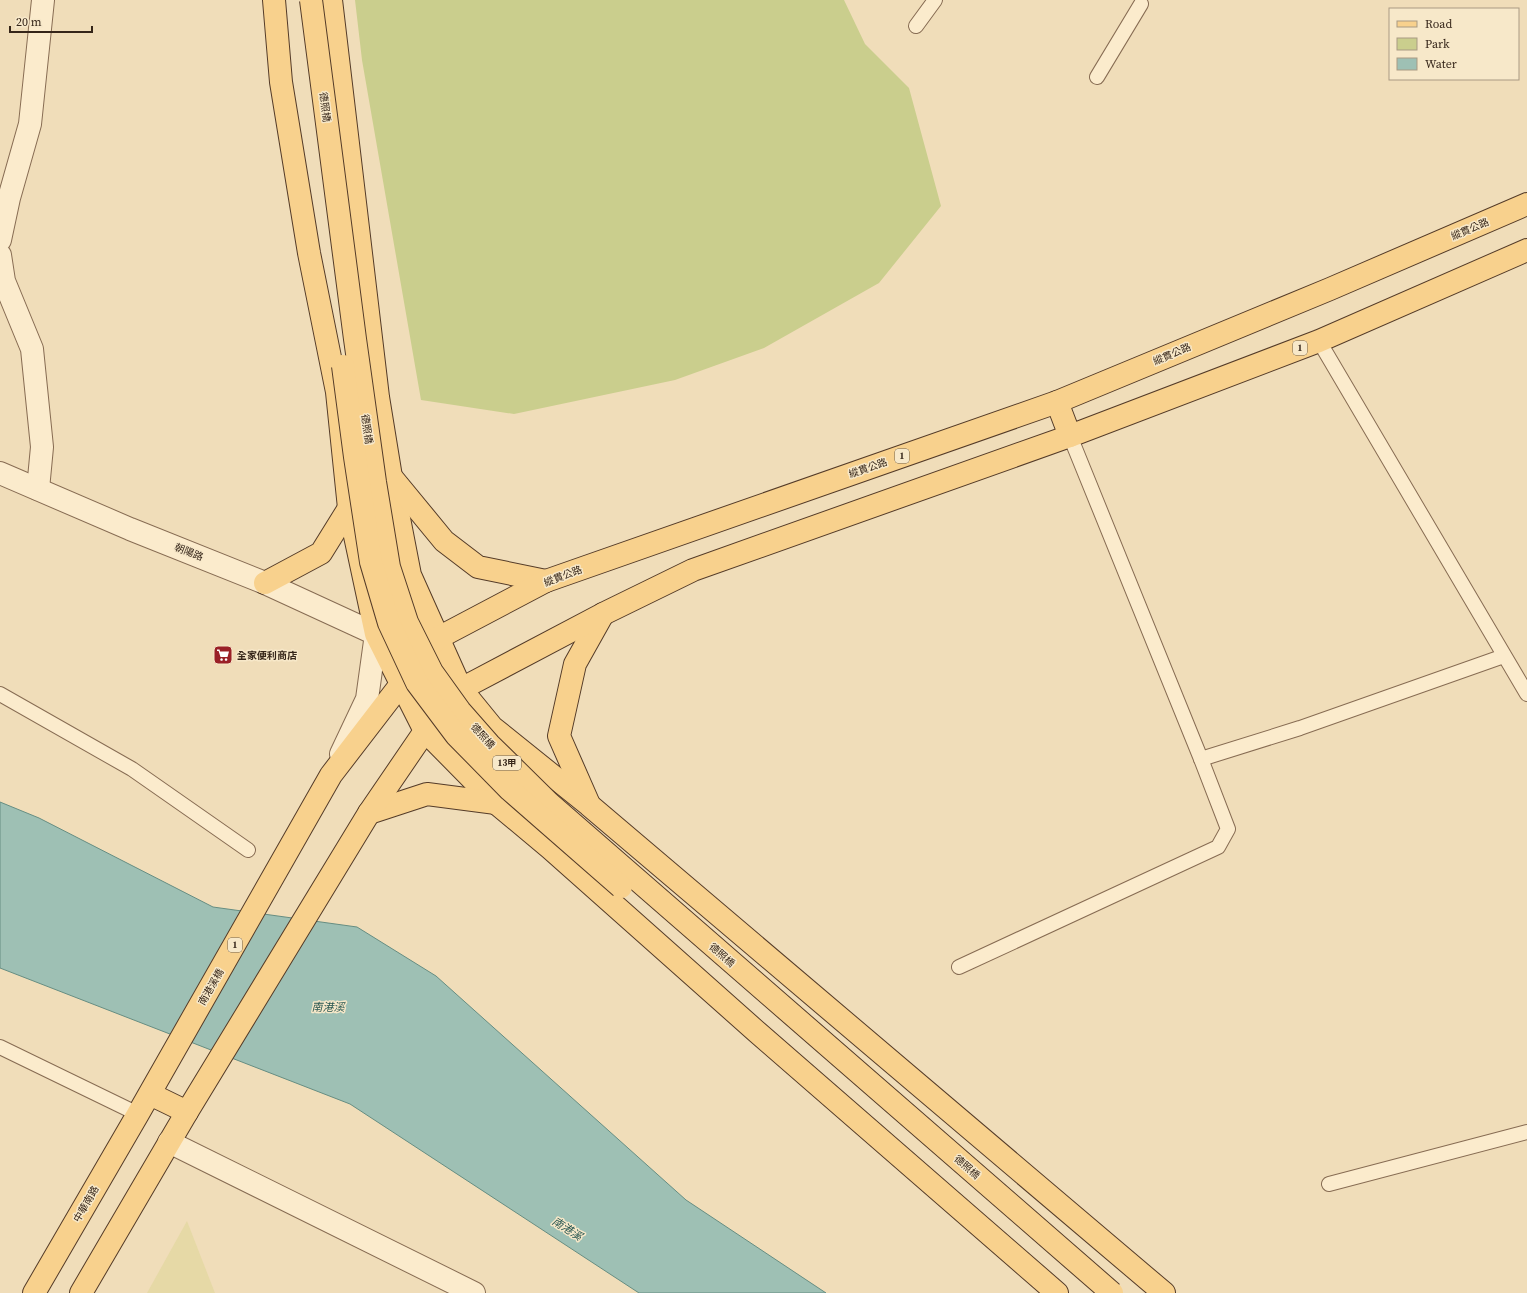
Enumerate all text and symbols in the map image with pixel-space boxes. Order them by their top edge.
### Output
scale bar [10,8,92,34]
legend [1389,8,1519,80]
text: 20 m [16,14,42,30]
text: Road [1425,16,1452,32]
text: Park [1425,36,1450,52]
text: Water [1425,56,1457,72]
street label: 德照橋 [317,91,333,123]
street label: 縱貫公路 [1449,215,1491,243]
street label: 縱貫公路 [1151,340,1193,368]
road number: 1 [1293,341,1307,355]
street label: 德照橋 [358,413,376,445]
road number: 1 [895,449,909,463]
street label: 縱貫公路 [847,455,889,481]
street label: 朝陽路 [173,540,205,564]
street label: 縱貫公路 [542,563,584,589]
supermarket icon: 全家便利商店 [212,644,234,666]
place label: 全家便利商店 [237,649,297,662]
street label: 德照橋 [468,721,498,751]
road number: 13甲 [493,756,521,770]
road number: 1 [228,938,242,952]
street label: 德照橋 [706,940,738,970]
street label: 南港溪橋 [195,966,227,1008]
water label: 南港溪 [312,1000,346,1015]
street label: 德照橋 [951,1152,983,1182]
street label: 中華南路 [70,1183,102,1225]
water label: 南港溪 [549,1214,587,1245]

